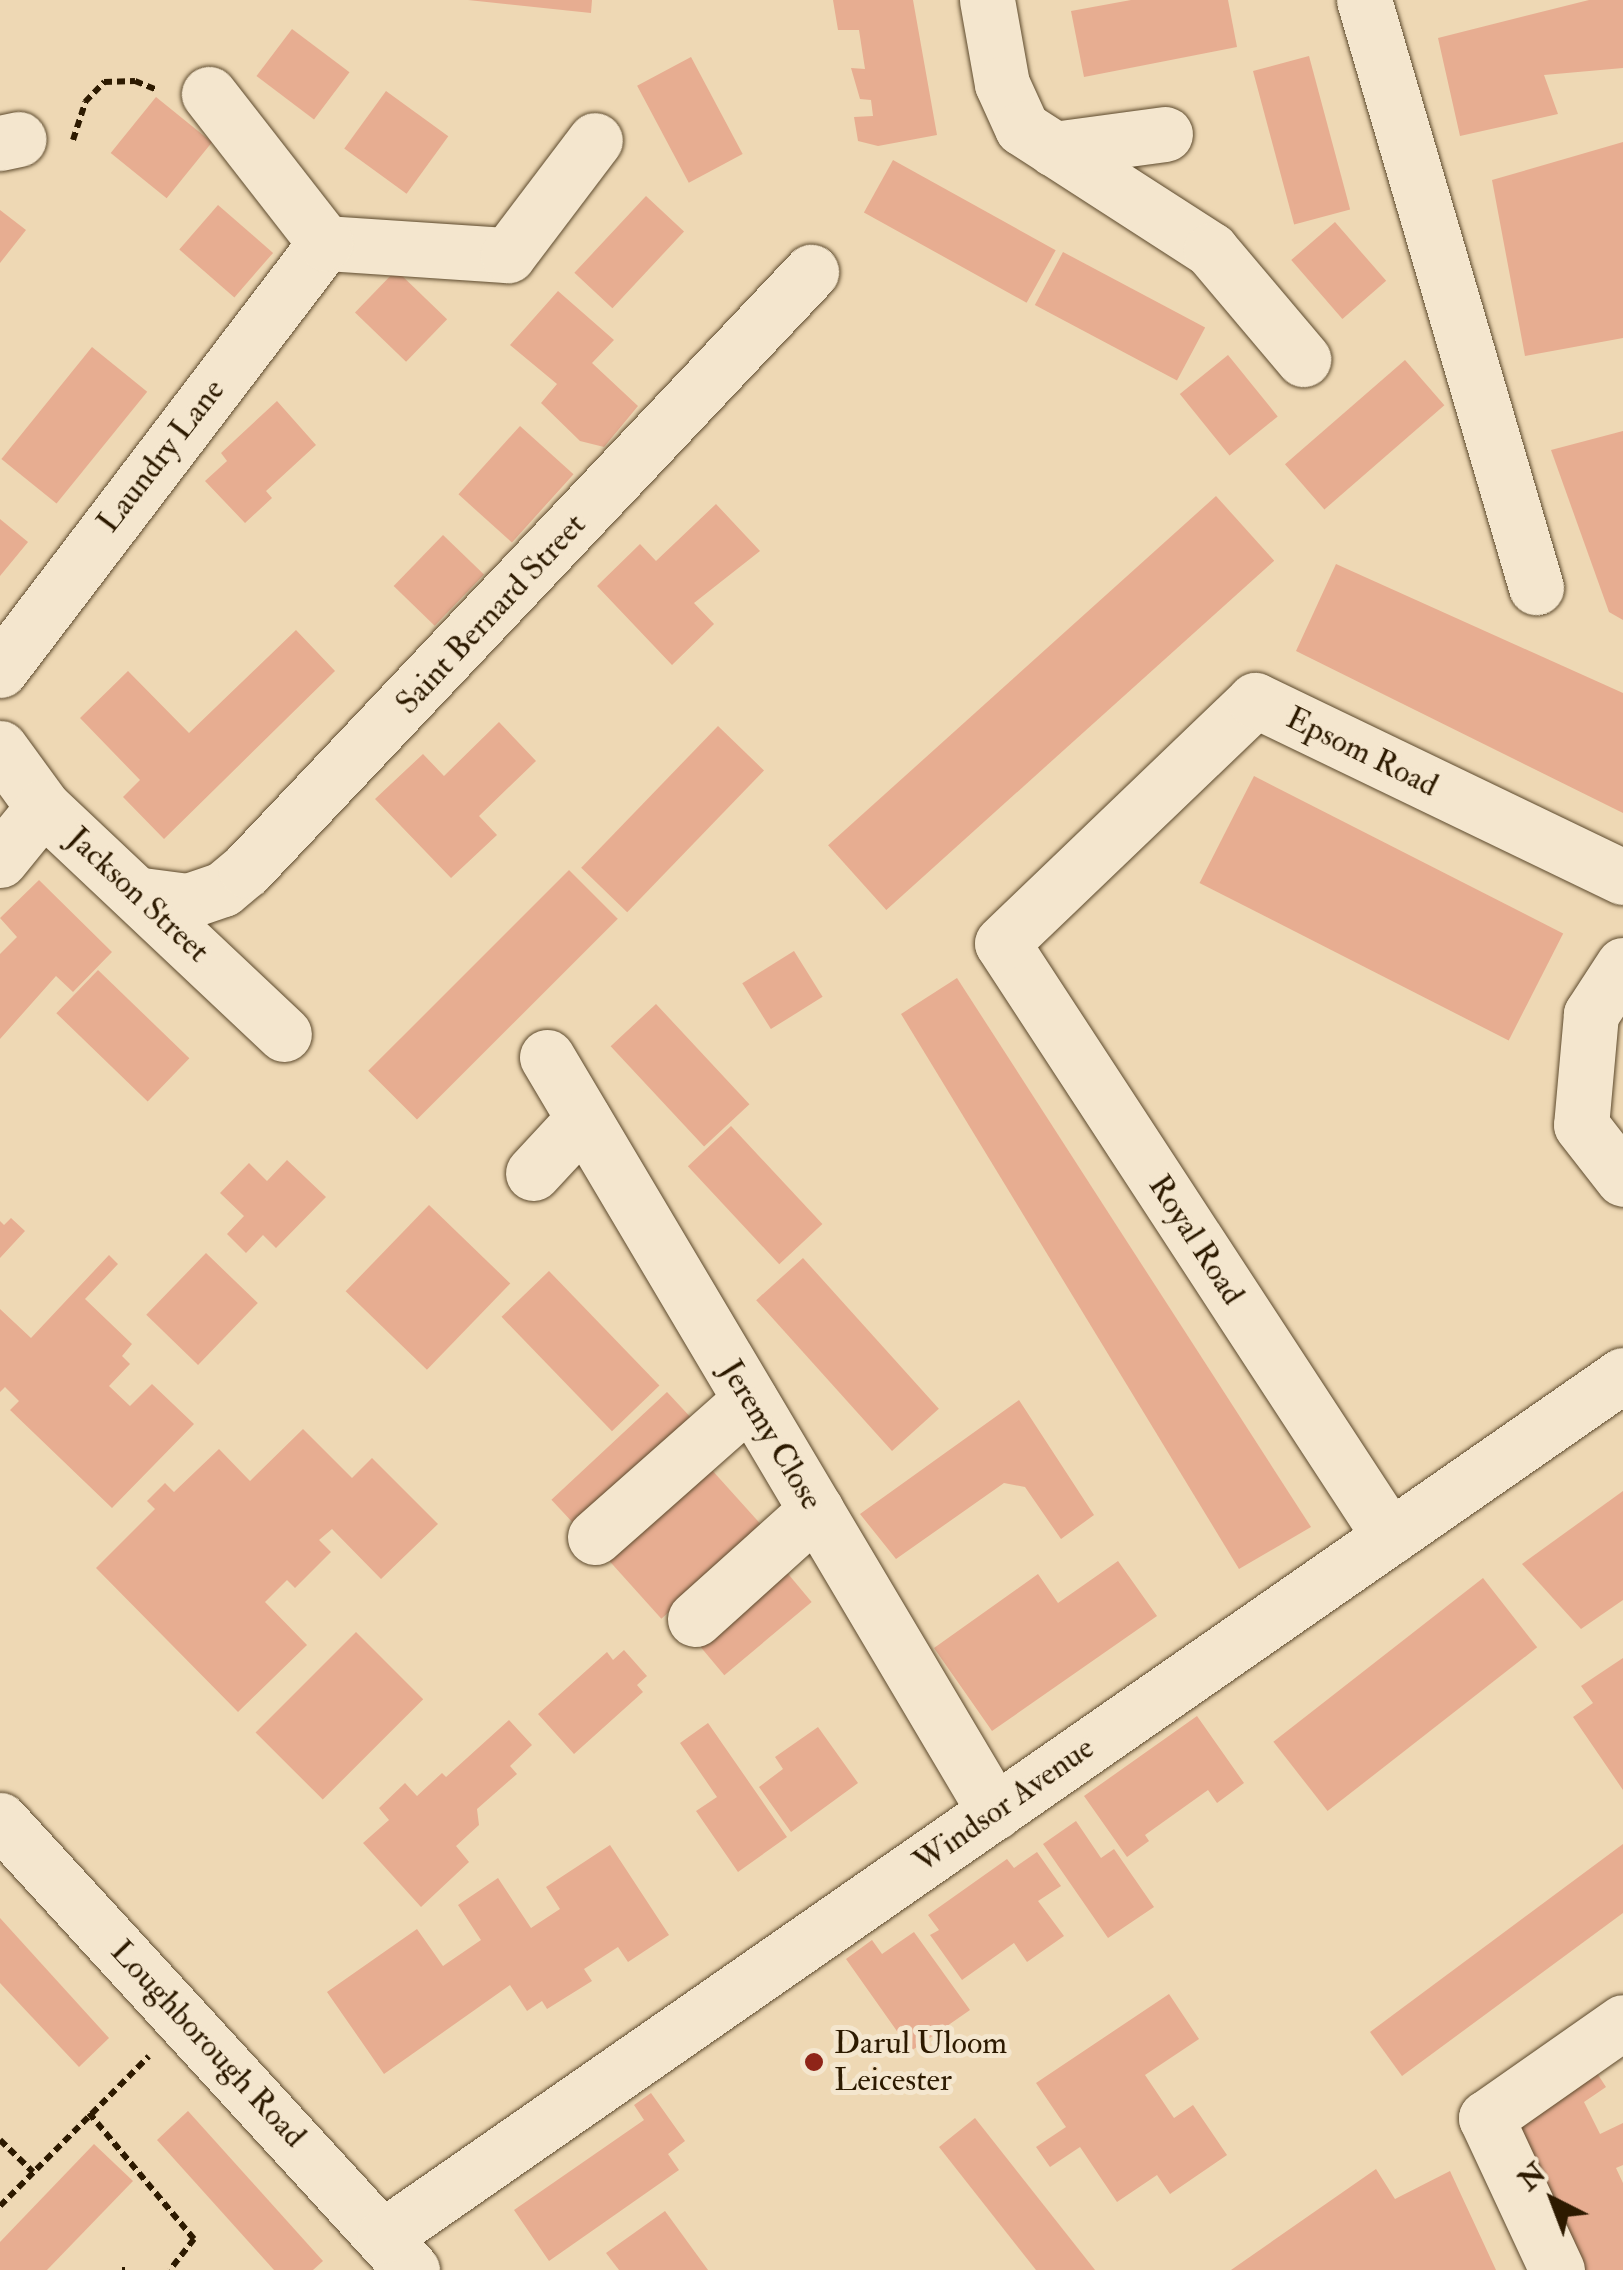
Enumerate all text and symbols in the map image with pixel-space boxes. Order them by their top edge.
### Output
street label: Laundry Lane [89,372,233,540]
street label: Saint Bernard Street [388,506,594,722]
street label: Epsom Road [1280,699,1444,805]
street label: Jackson Street [59,820,217,970]
street label: Royal Road [1140,1168,1252,1312]
street label: Jeremy Close [711,1353,831,1517]
street label: Windsor Avenue [907,1729,1101,1881]
street label: Loughborough Road [102,1933,314,2155]
place label: Darul Uloom Leicester [834,2025,1007,2100]
marker: Darul Uloom Leicester [803,2051,825,2073]
north arrow [1503,2150,1603,2250]
text: N [1512,2156,1554,2199]

